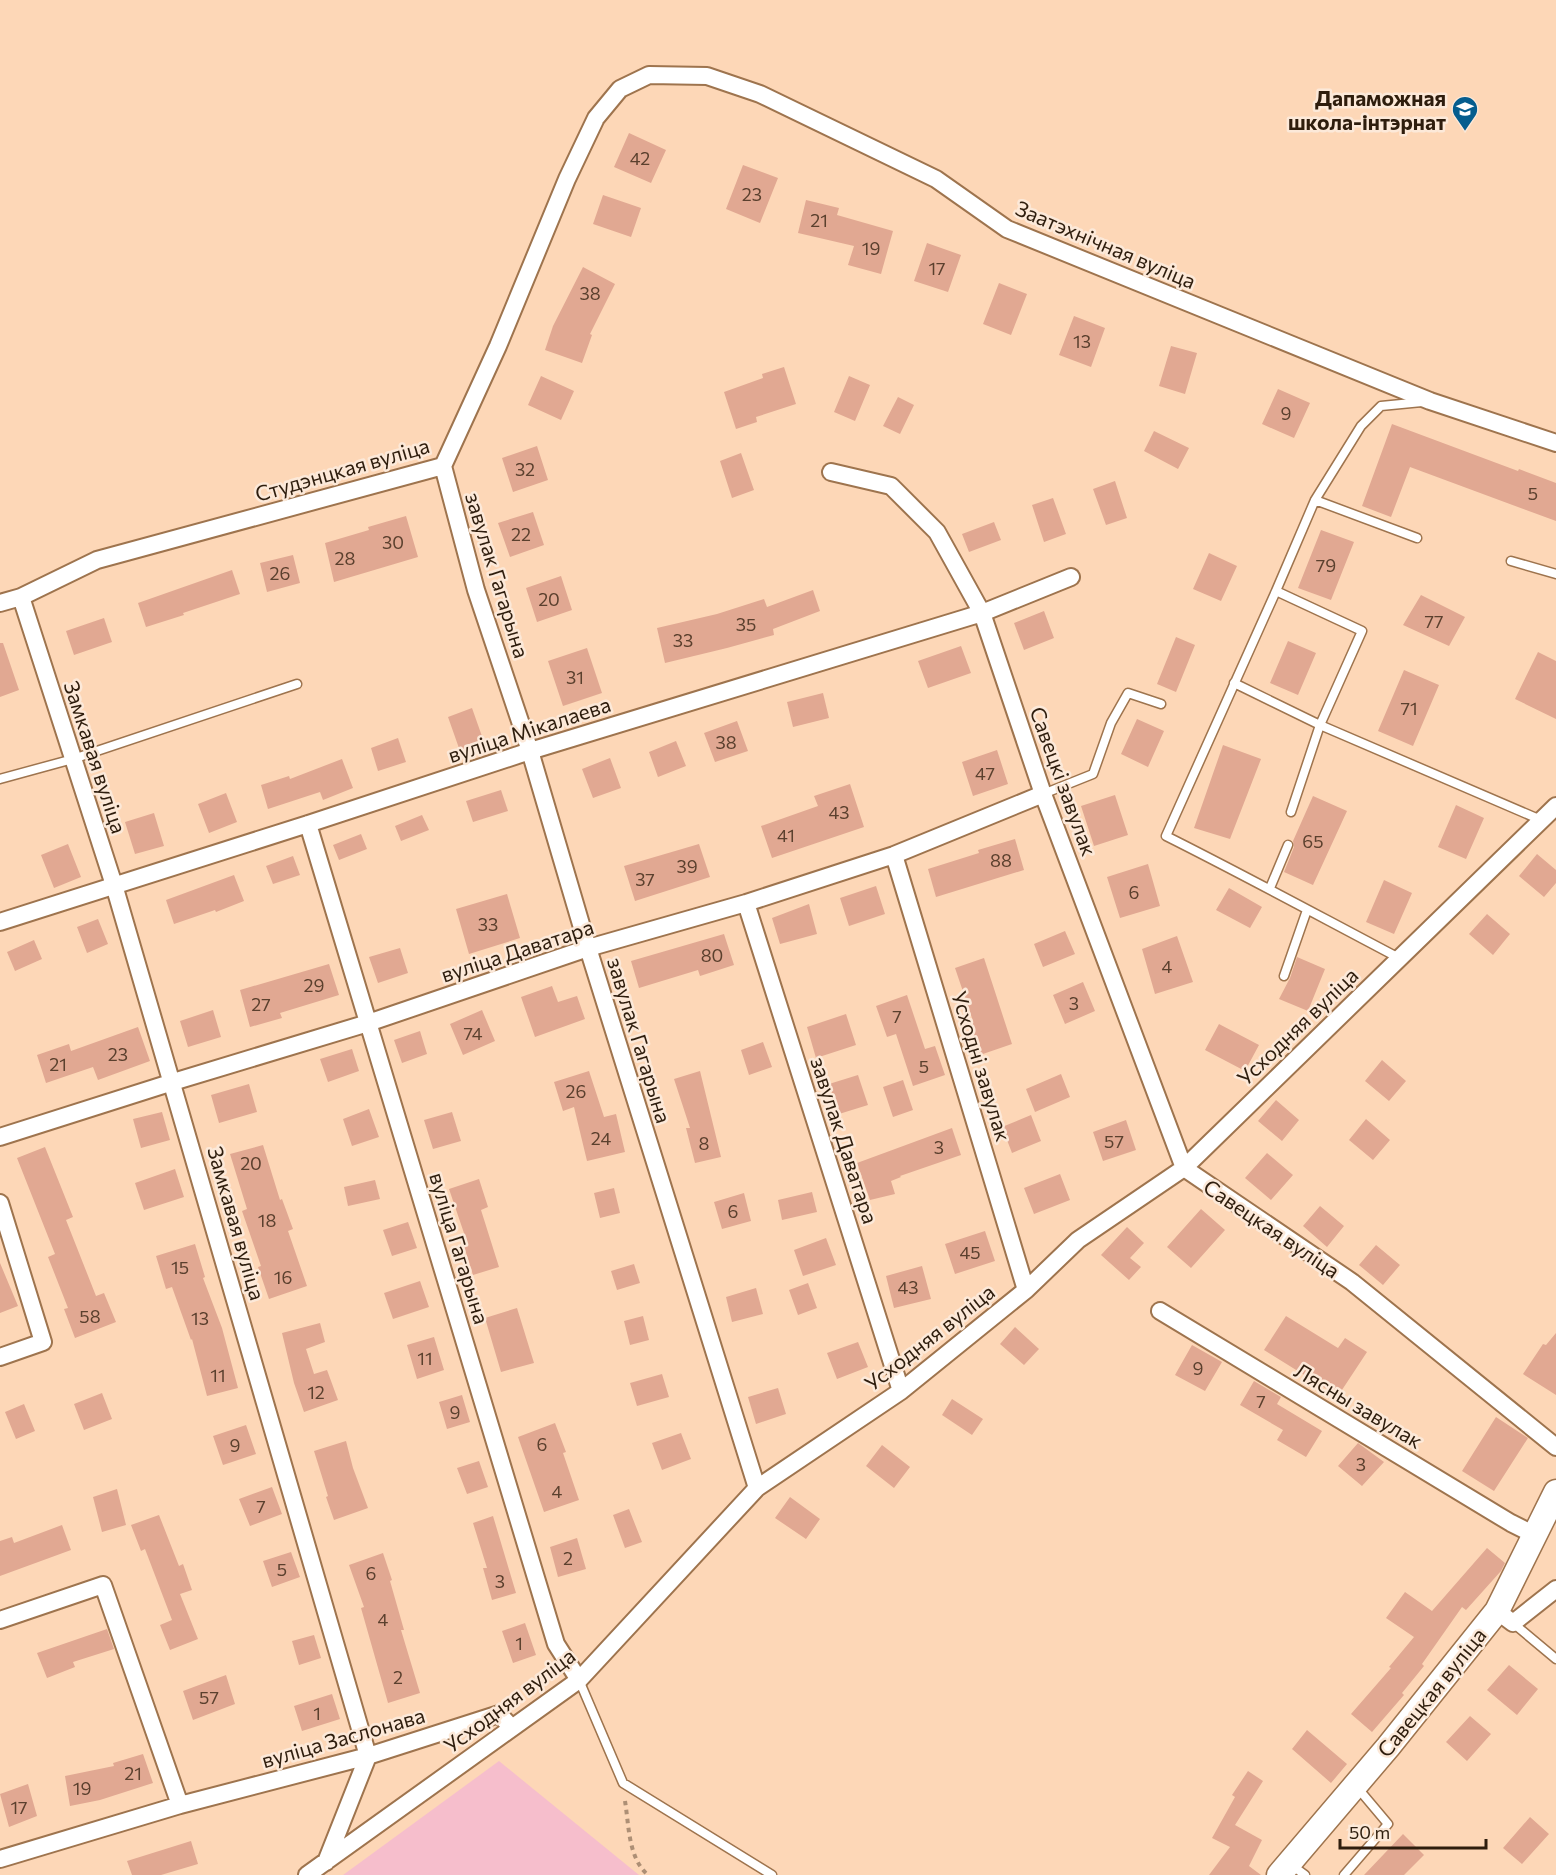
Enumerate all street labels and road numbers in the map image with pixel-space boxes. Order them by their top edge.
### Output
street label: Заатэхнічная вуліца [1012,195,1200,293]
street label: Студэнцкая вуліца [252,432,432,506]
street label: завулак Гагарына [461,489,535,661]
street label: Замкавая вуліца [60,678,132,836]
street label: вуліца Мікалаева [444,691,614,767]
street label: Савецкі завулак [1025,703,1103,859]
street label: вуліца Даватара [437,914,597,986]
street label: завулак Гагарына [603,954,677,1126]
street label: Усходняя вуліца [1232,962,1362,1090]
street label: Усходні завулак [947,988,1017,1144]
street label: завулак Даватара [806,1053,884,1227]
street label: Замкавая вуліца [203,1143,271,1303]
street label: вуліца Гагарына [425,1169,495,1327]
street label: Савецкая вуліца [1199,1173,1345,1283]
street label: Усходняя вуліца [859,1279,999,1395]
street label: Лясны завулак [1290,1357,1428,1453]
street label: Савецкая вуліца [1371,1622,1491,1762]
street label: Усходняя вуліца [438,1642,580,1758]
street label: вуліца Заслонава [258,1702,428,1772]

